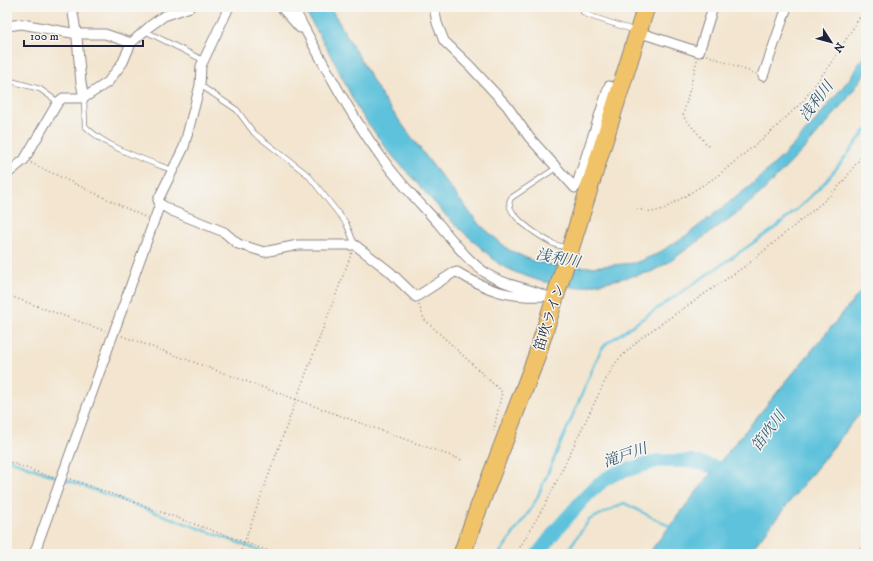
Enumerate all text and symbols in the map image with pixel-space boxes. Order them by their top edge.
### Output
scale bar [24,22,143,48]
north arrow [811,22,851,62]
text: 100 m [30,29,59,44]
text: N [830,40,847,55]
water label: 浅利川 [795,76,839,125]
water label: 浅利川 [534,245,584,272]
street label: 笛吹ライン [531,281,569,353]
water label: 笛吹川 [747,406,791,455]
water label: 滝戸川 [601,439,651,472]

